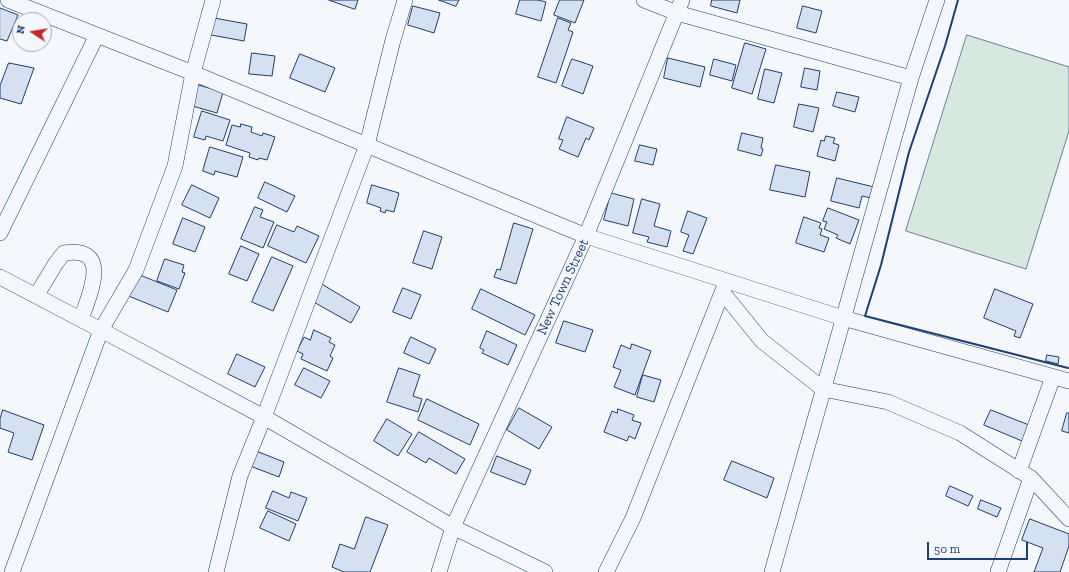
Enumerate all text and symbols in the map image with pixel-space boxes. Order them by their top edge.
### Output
north arrow [12,12,52,52]
text: N [14,24,28,35]
street label: New Town Street [533,236,593,338]
scale bar [929,534,1030,560]
text: 50 m [934,542,960,556]

